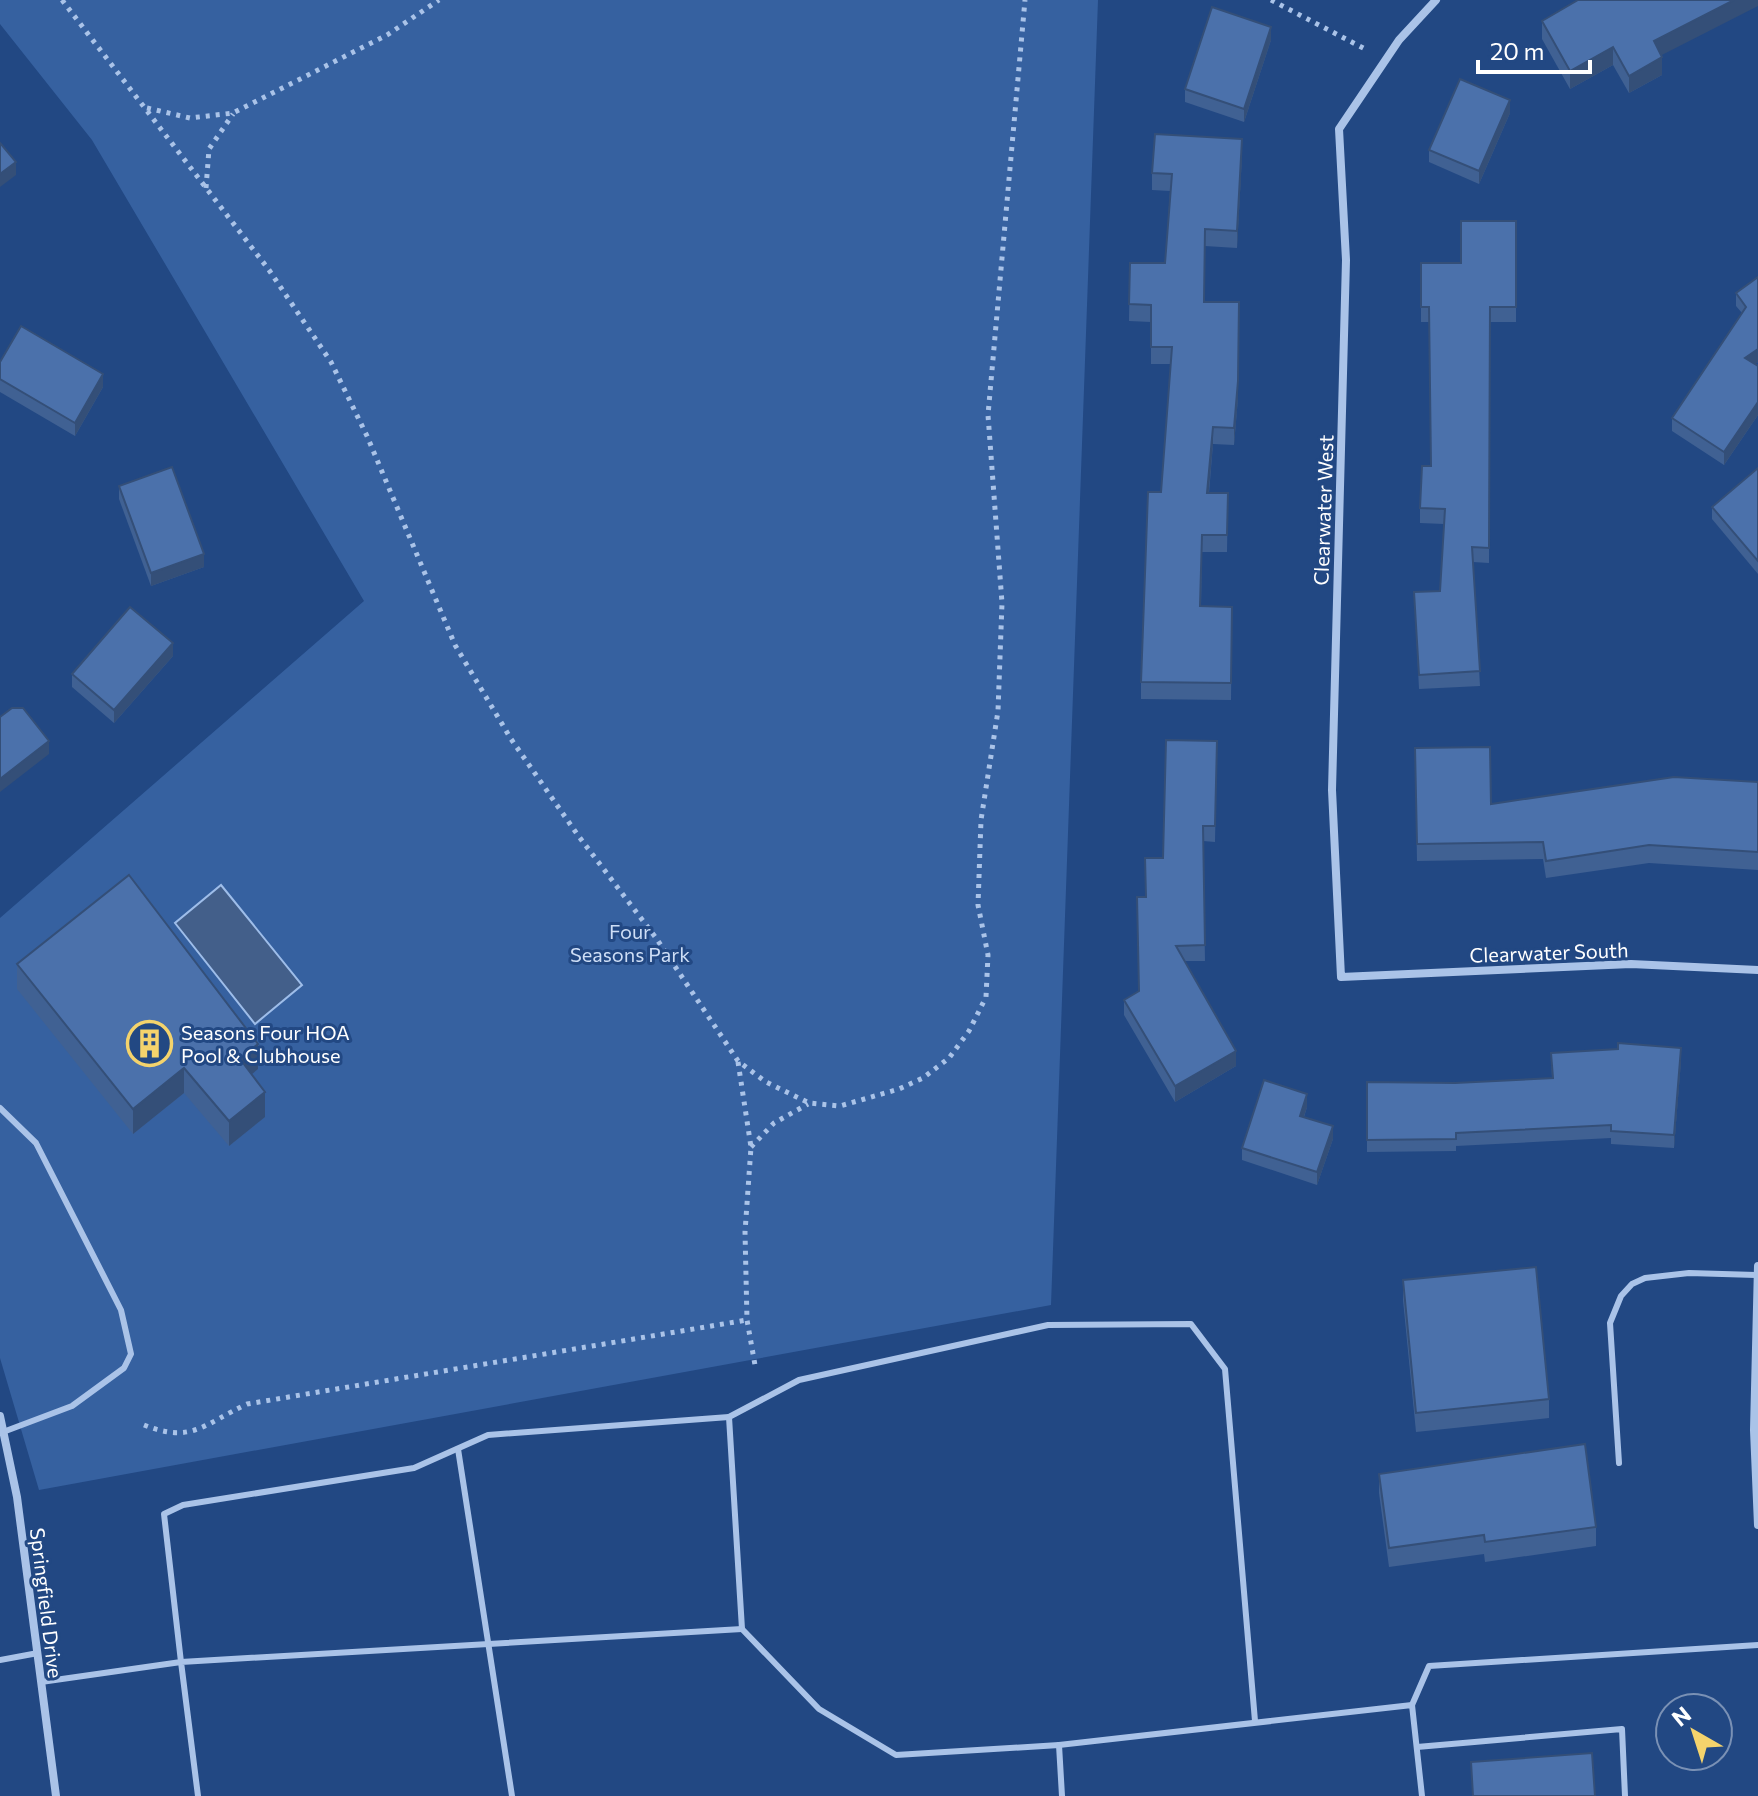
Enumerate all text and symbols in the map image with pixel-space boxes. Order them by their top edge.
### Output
scale bar [1478,24,1590,74]
text: 20 m [1490,36,1544,65]
street label: Clearwater West [1308,434,1338,586]
park label: Four Seasons Park [570,919,690,966]
street label: Clearwater South [1469,937,1629,967]
building icon: Seasons Four HOA Pool & Clubhouse [126,1020,174,1068]
place label: Seasons Four HOA Pool & Clubhouse [181,1020,350,1067]
street label: Springfield Drive [26,1526,68,1680]
north arrow [1654,1692,1734,1772]
text: N [1666,1700,1696,1732]

